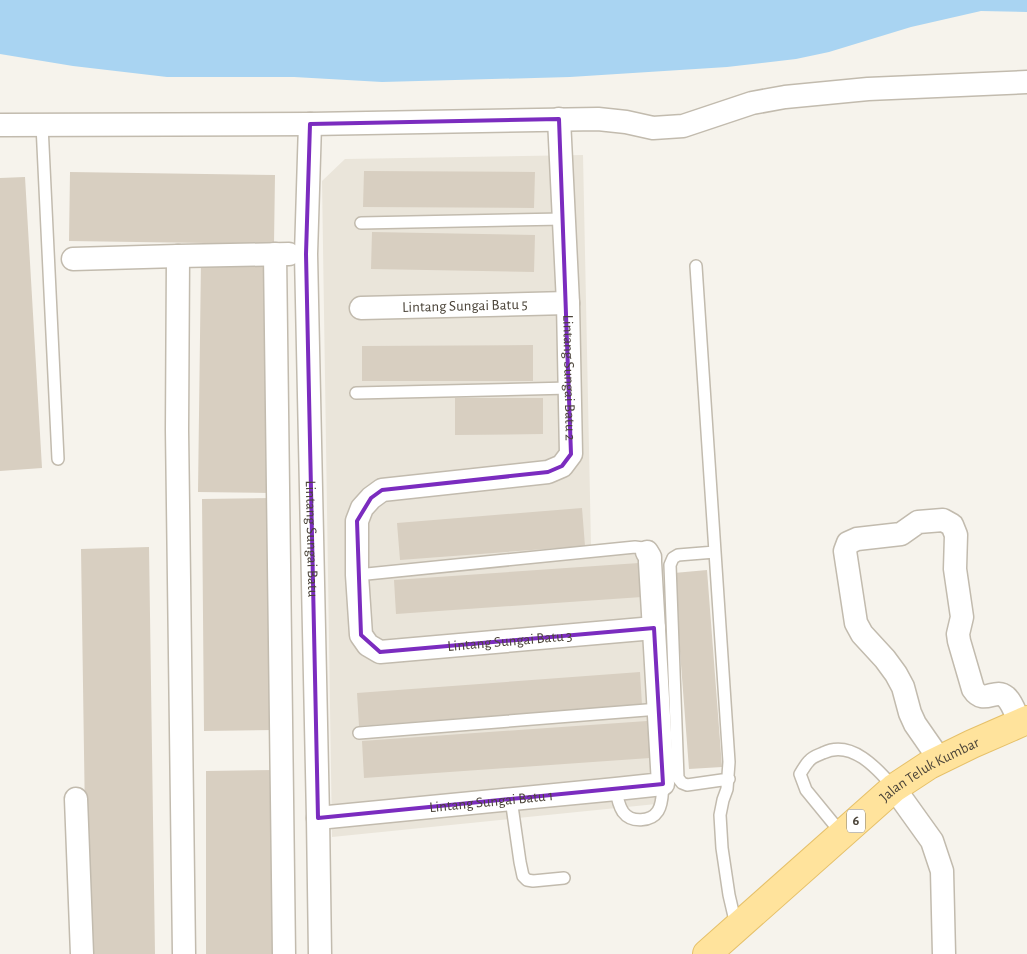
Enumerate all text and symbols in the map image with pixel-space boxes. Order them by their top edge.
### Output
street label: Lintang Sungai Batu 5 [402,296,528,315]
street label: Lintang Sungai Batu 2 [561,315,578,441]
street label: Lintang Sungai Batu [303,480,321,598]
street label: Lintang Sungai Batu 3 [447,628,573,654]
street label: Jalan Teluk Kumbar [877,734,981,805]
street label: Lintang Sungai Batu 1 [429,788,554,815]
road number: 6 [847,809,865,832]

